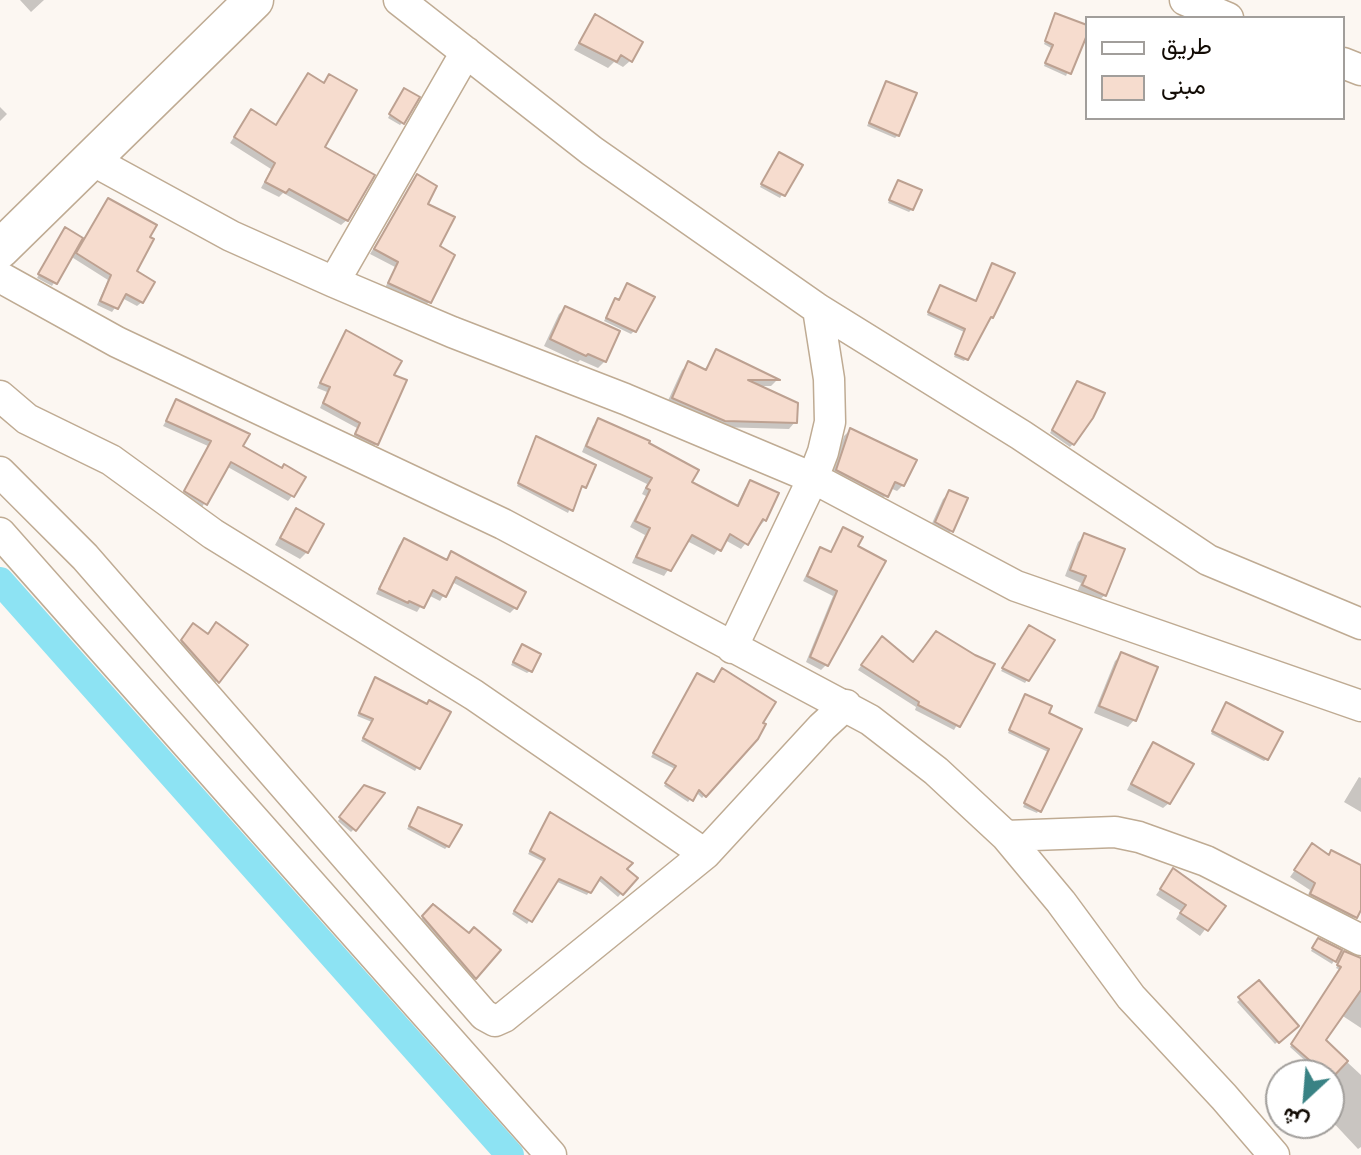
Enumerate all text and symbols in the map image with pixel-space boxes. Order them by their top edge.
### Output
legend [1085,16,1345,120]
text: طريق [1161,31,1212,61]
text: مبنى [1161,71,1206,101]
north arrow [1265,1059,1345,1139]
text: ش [1277,1101,1313,1137]

